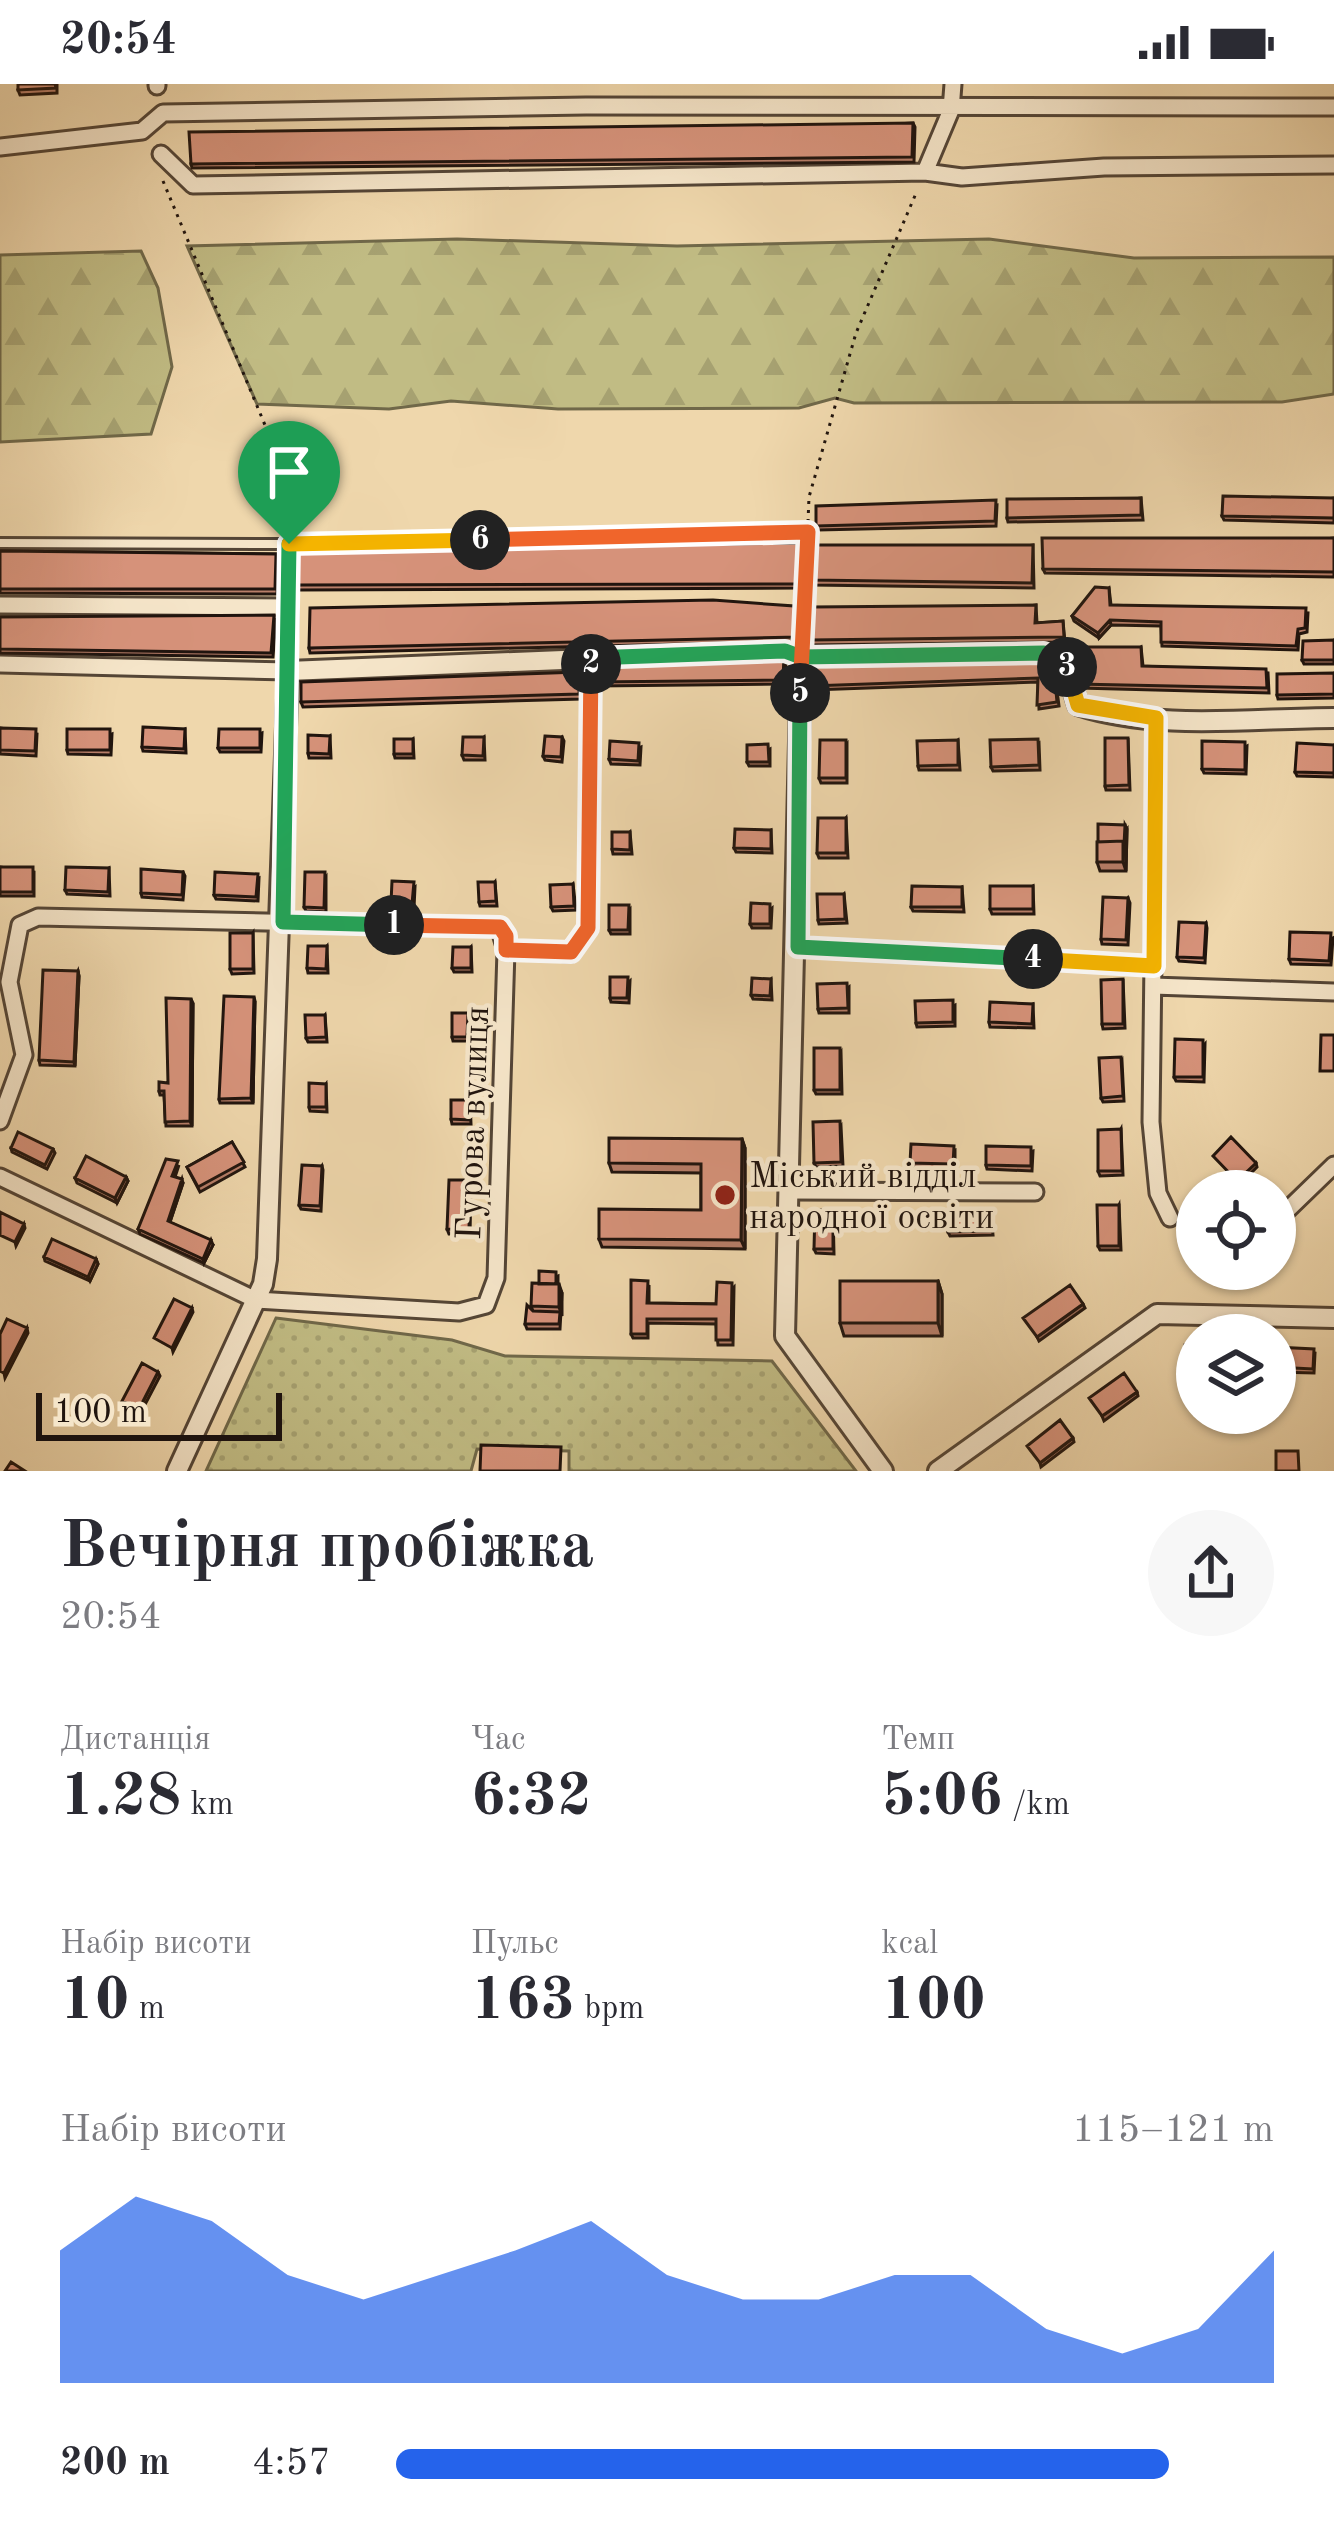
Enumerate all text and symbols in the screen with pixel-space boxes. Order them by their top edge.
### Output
text: 20:54 [60,19,177,64]
pin [238,421,340,544]
icon: arrive [256,439,322,505]
pin: 6 [450,510,510,570]
text: 6 [470,523,490,556]
pin: 2 [561,634,621,694]
pin: 3 [1037,637,1097,697]
text: 2 [581,647,601,680]
text: 3 [1057,650,1077,683]
pin: 5 [770,663,830,723]
text: 5 [790,676,810,709]
pin: 1 [364,895,424,955]
text: 1 [384,908,404,941]
pin: 4 [1003,929,1063,989]
text: 4 [1023,942,1043,975]
street label: Гурова вулиця [453,1005,497,1241]
place label: Міський відділ народної освіти [749,1160,994,1237]
map controls [1176,1170,1296,1434]
button: locate [1176,1170,1296,1290]
marker: Міський відділ народної освіти [712,1182,738,1208]
button: layers [1176,1314,1296,1434]
scale bar [36,1387,282,1440]
text: 100 m [54,1397,147,1430]
button: share [1148,1510,1274,1636]
text: Вечірня пробіжка [60,1516,594,1582]
text: 20:54 [60,1598,161,1637]
text: Дистанція [60,1724,211,1757]
text: Час [471,1724,526,1757]
text: Темп [881,1724,955,1757]
text: 1.28 [60,1768,181,1828]
text: 6:32 [471,1768,592,1828]
text: 5:06 [881,1768,1003,1828]
text: km [181,1789,234,1822]
text: /km [1003,1789,1070,1822]
text: Набір висоти [60,1928,252,1961]
text: Пульс [471,1928,559,1961]
text: kcal [881,1928,938,1961]
text: 10 [60,1972,130,2032]
text: 163 [471,1972,575,2032]
text: 100 [881,1972,986,2032]
text: m [130,1993,165,2026]
text: bpm [575,1993,645,2026]
text: Набір висоти [60,2111,286,2150]
text: 115–121 m [1072,2111,1274,2150]
text: 200 m [60,2444,170,2483]
text: 4:57 [252,2444,331,2483]

